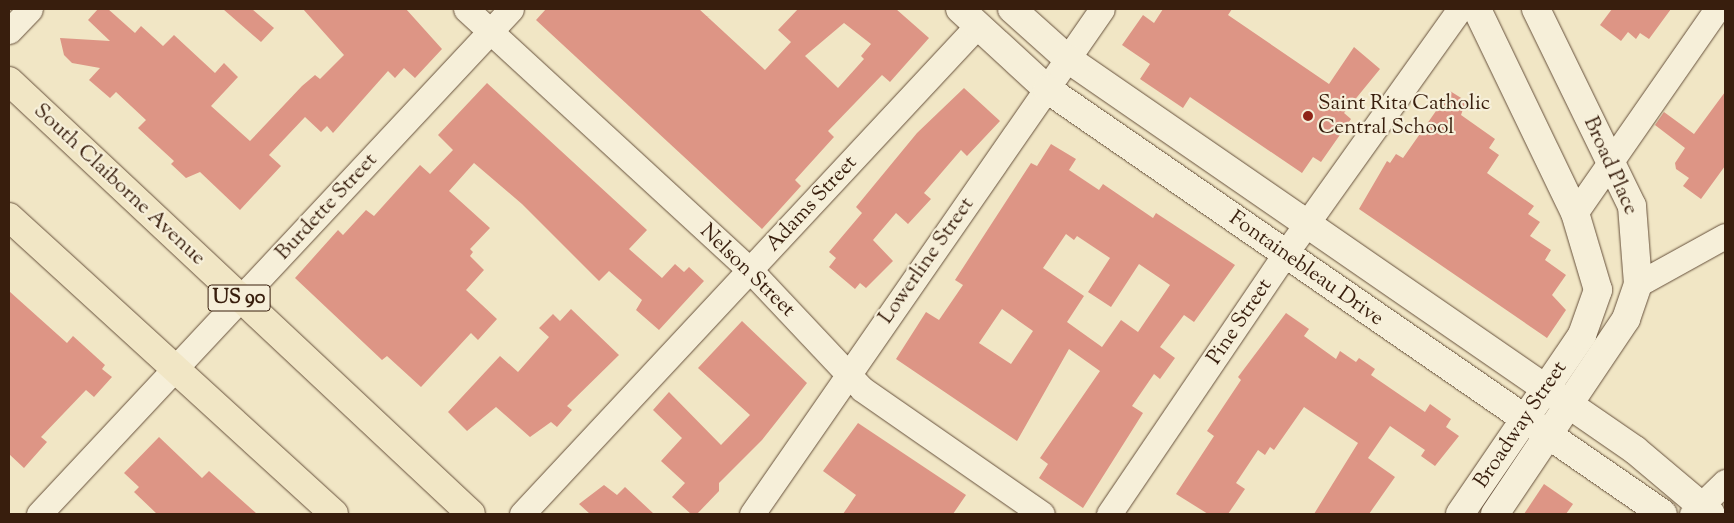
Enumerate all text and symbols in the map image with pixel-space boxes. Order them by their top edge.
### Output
place label: Saint Rita Catholic Central School [1318,91,1490,141]
street label: South Claiborne Avenue [28,99,210,271]
marker: Saint Rita Catholic Central School [1302,110,1314,122]
street label: Broad Place [1577,113,1643,219]
street label: Burdette Street [271,148,383,266]
street label: Adams Street [761,151,863,257]
street label: Lowerline Street [874,193,980,329]
street label: Fontainebleau Drive [1224,206,1388,332]
street label: Nelson Street [694,219,800,323]
street label: Pine Street [1202,274,1278,370]
road number: US 90 [206,280,272,316]
street label: Broadway Street [1469,357,1573,493]

